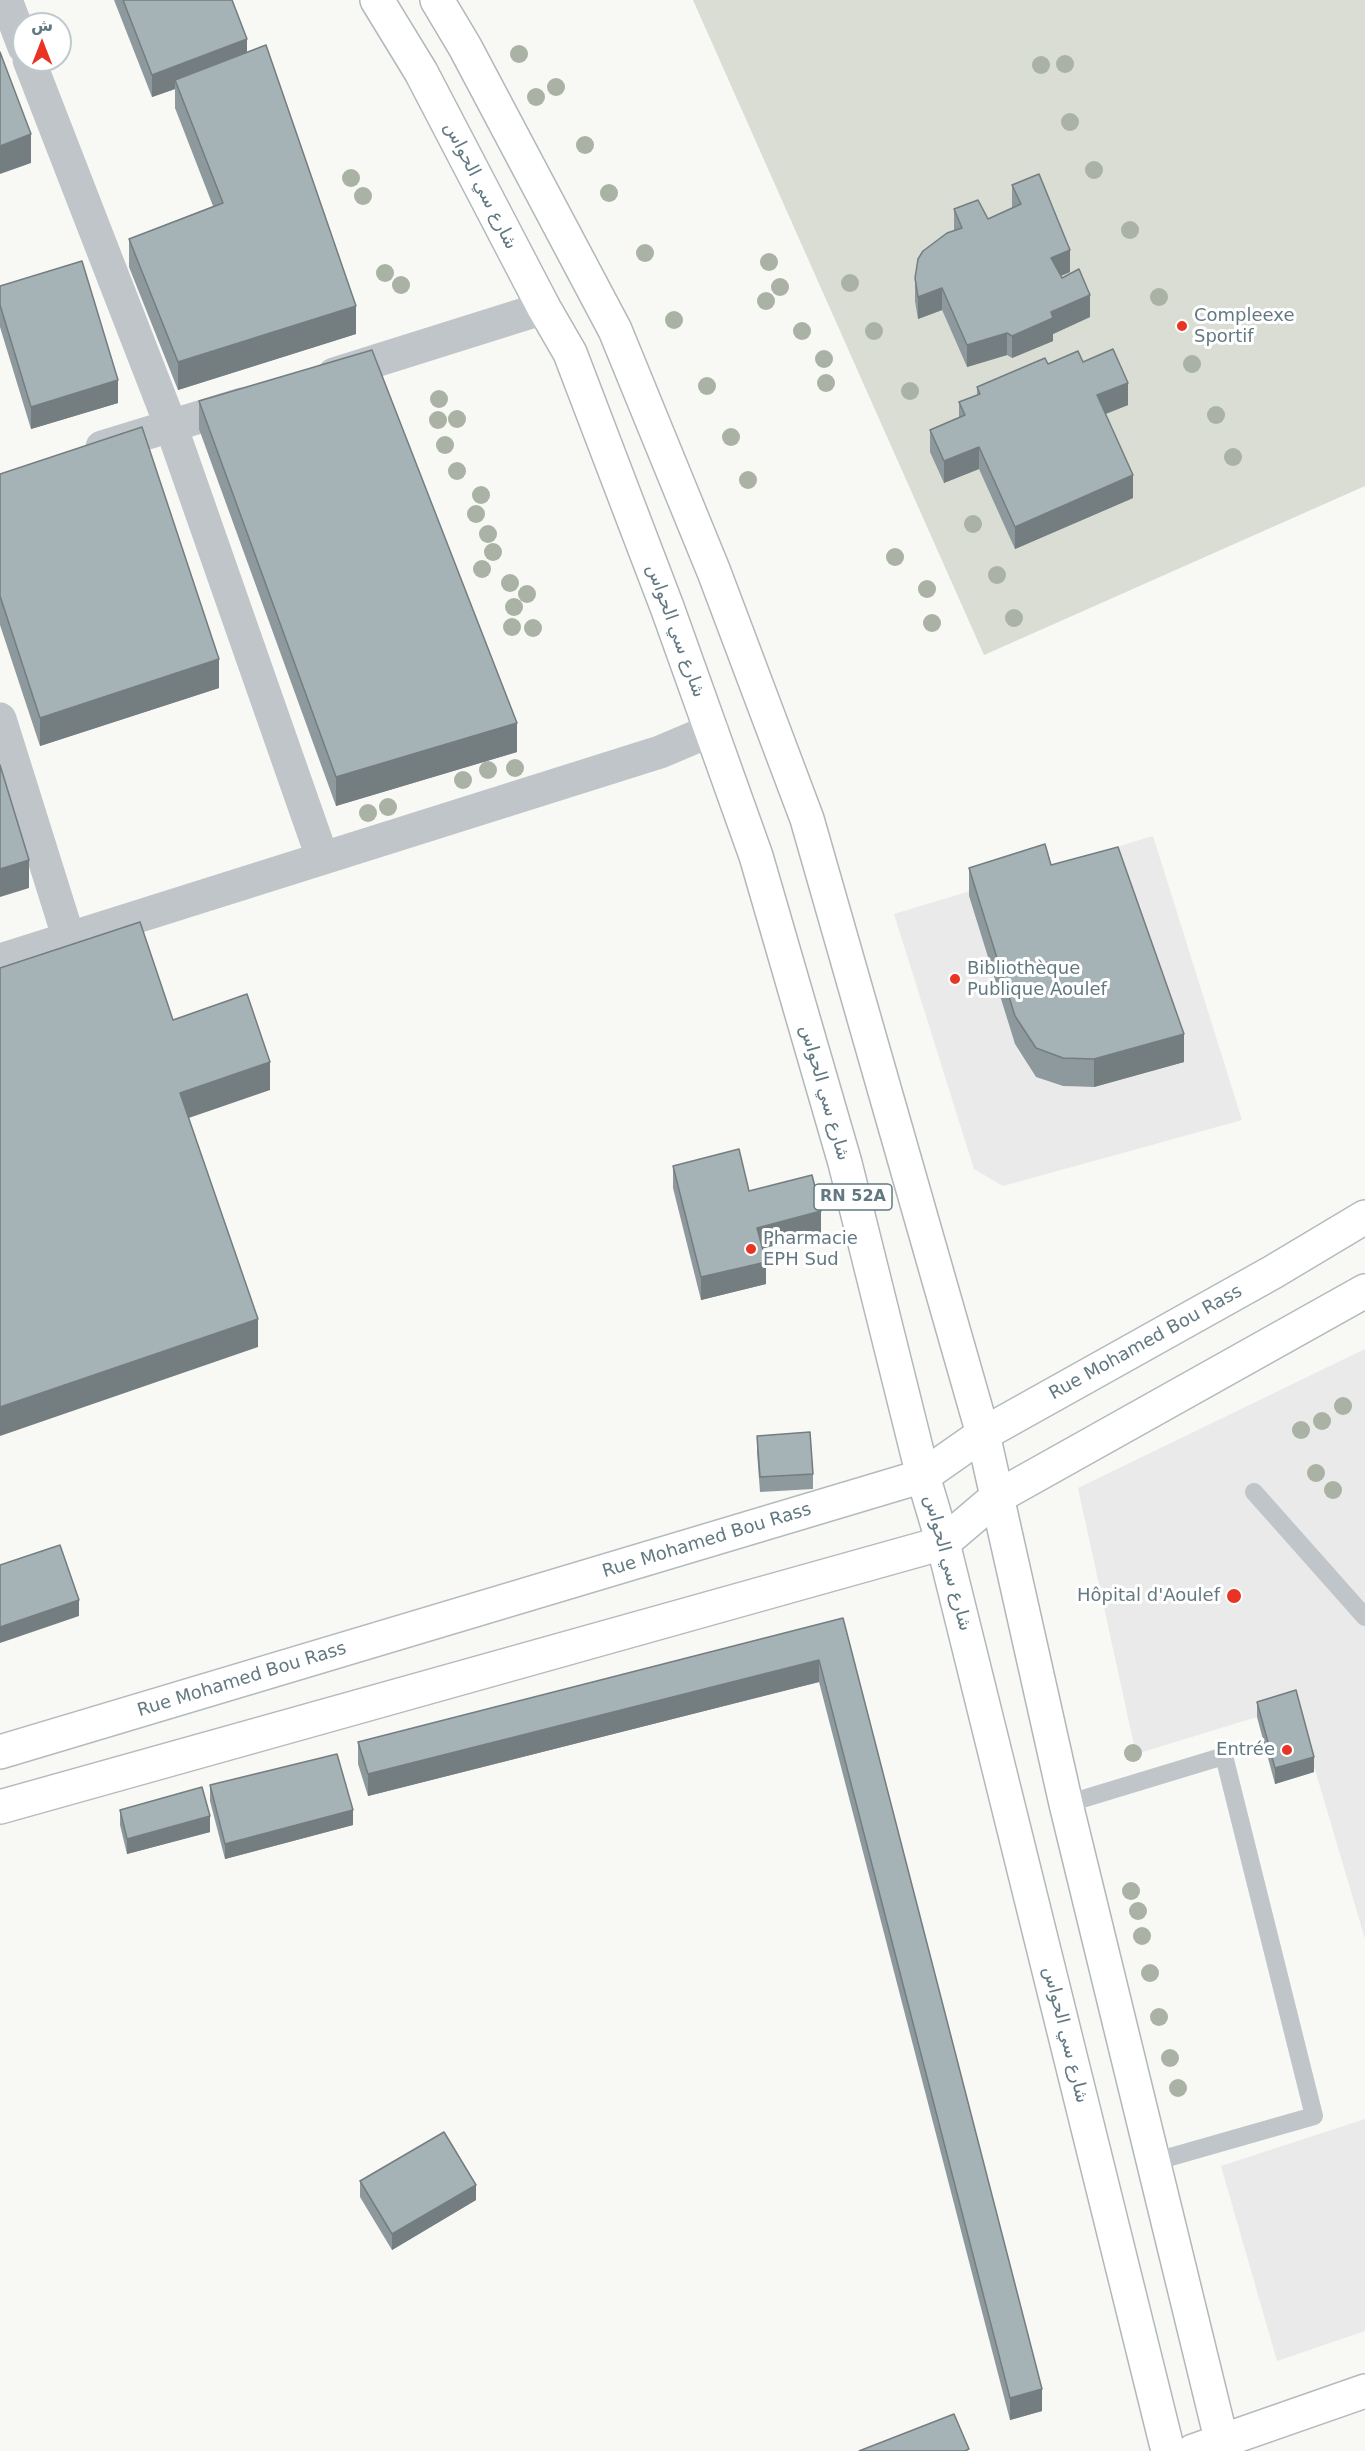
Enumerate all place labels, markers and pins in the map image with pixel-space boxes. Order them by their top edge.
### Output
place label: Compleexe Sportif [1194,305,1295,348]
marker: Compleexe Sportif [1175,319,1189,333]
place label: Bibliothèque Publique Aoulef [967,958,1107,1000]
marker: Bibliothèque Publique Aoulef [948,972,962,986]
place label: Pharmacie EPH Sud [763,1228,858,1270]
marker: Pharmacie EPH Sud [744,1242,758,1256]
place label: Hôpital d'Aoulef [1077,1585,1220,1607]
marker: Hôpital d'Aoulef [1225,1587,1243,1605]
place label: Entrée [1216,1739,1275,1761]
marker: Entrée [1280,1743,1294,1757]

